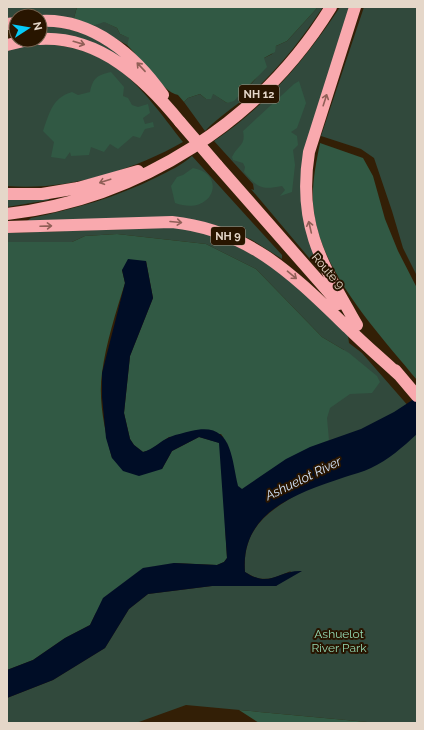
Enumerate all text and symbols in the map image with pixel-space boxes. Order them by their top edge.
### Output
north arrow [8,8,48,48]
text: N [30,21,45,31]
one-way arrow [72,40,85,47]
one-way arrow [136,62,145,72]
road number: NH 12 [239,85,279,103]
one-way arrow [322,94,329,107]
one-way arrow [99,178,112,185]
one-way arrow [169,219,182,226]
one-way arrow [305,221,313,234]
one-way arrow [39,223,52,230]
road number: NH 9 [211,227,245,245]
street label: Route 9 [309,250,347,292]
one-way arrow [287,271,298,280]
water label: Ashuelot River [262,453,344,504]
park label: Ashuelot River Park [311,627,367,655]

